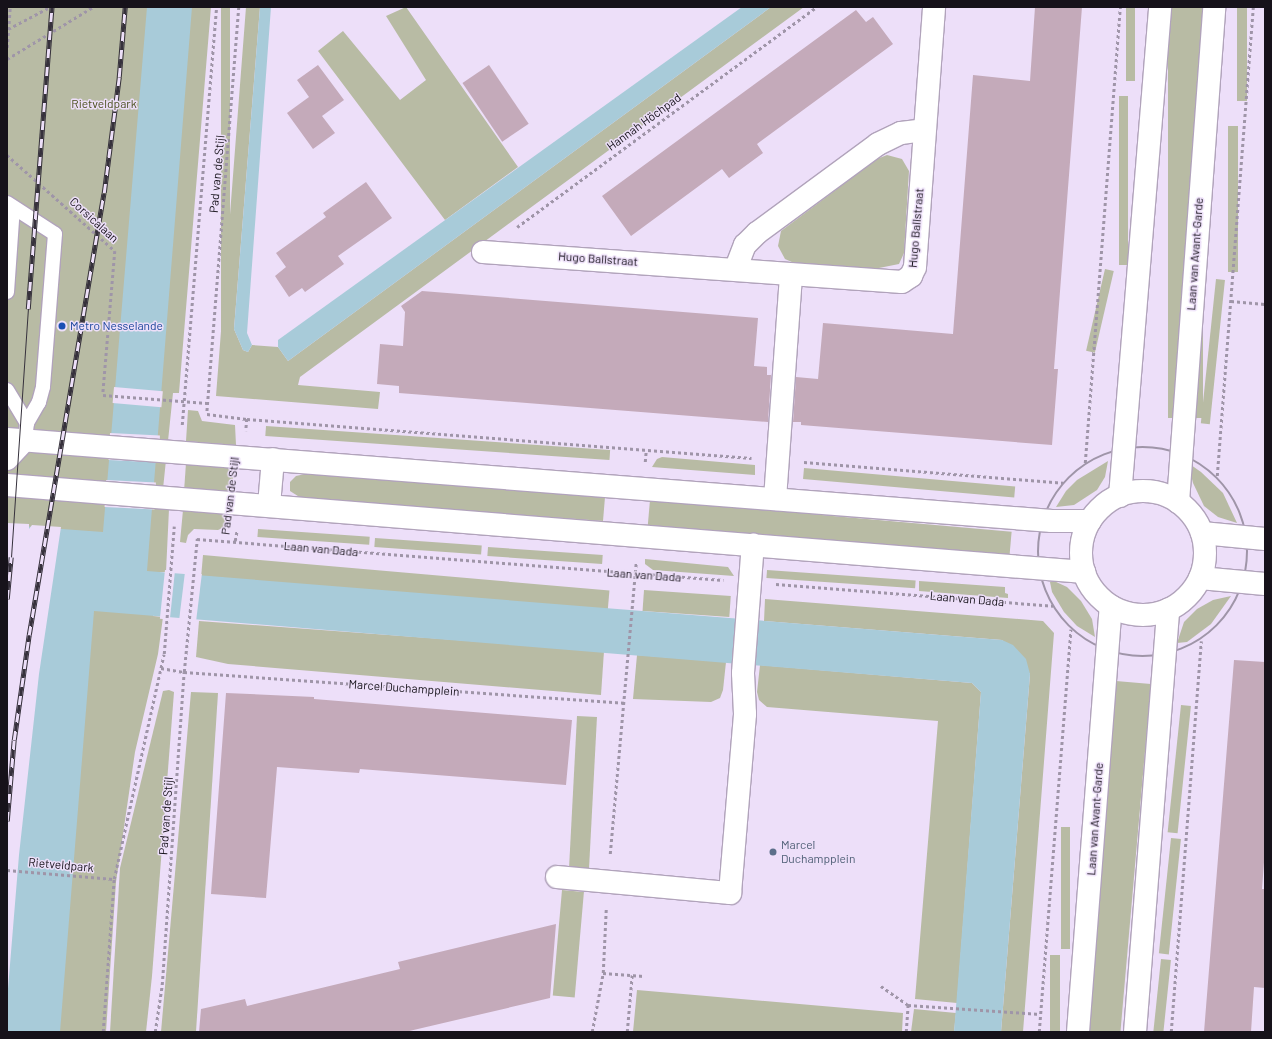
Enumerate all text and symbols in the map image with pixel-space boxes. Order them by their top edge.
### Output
street label: Hannah Höchpad [604,90,684,154]
park label: Rietveldpark [71,97,137,111]
street label: Pad van de Stijl [206,134,228,214]
street label: Hugo Ballstraat [905,188,927,268]
street label: Corsicalaan [67,194,121,246]
street label: Laan van Avant-Garde [1184,197,1206,311]
street label: Hugo Ballstraat [558,249,638,269]
place label: Metro Nesselande [70,319,163,333]
marker: Metro Nesselande [57,321,67,331]
street label: Pad van de Stijl [218,456,242,536]
street label: Laan van Dada [283,539,359,559]
street label: Laan van Dada [606,565,682,585]
street label: Laan van Dada [929,589,1005,609]
street label: Marcel Duchampplein [348,677,460,699]
street label: Laan van Avant-Garde [1084,762,1106,876]
street label: Pad van de Stijl [156,776,176,856]
place label: Marcel Duchampplein [781,838,855,866]
marker: Marcel Duchampplein [768,847,778,857]
street label: Rietveldpark [28,855,94,875]

